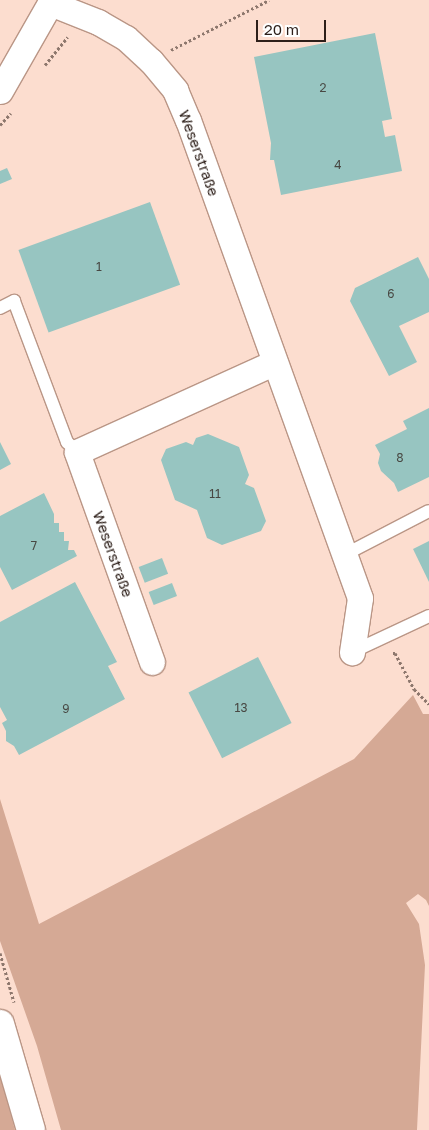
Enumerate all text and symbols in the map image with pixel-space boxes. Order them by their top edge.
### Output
scale bar [259,10,329,42]
text: 20 m [264,20,299,38]
house number: 2 [320,81,326,95]
street label: Weserstraße [175,107,223,199]
house number: 4 [334,158,342,172]
house number: 1 [96,260,102,274]
house number: 6 [387,287,395,301]
house number: 8 [396,451,404,465]
house number: 11 [209,487,221,501]
street label: Weserstraße [89,508,137,600]
house number: 7 [31,539,37,553]
house number: 13 [235,701,247,715]
house number: 9 [62,702,70,716]

